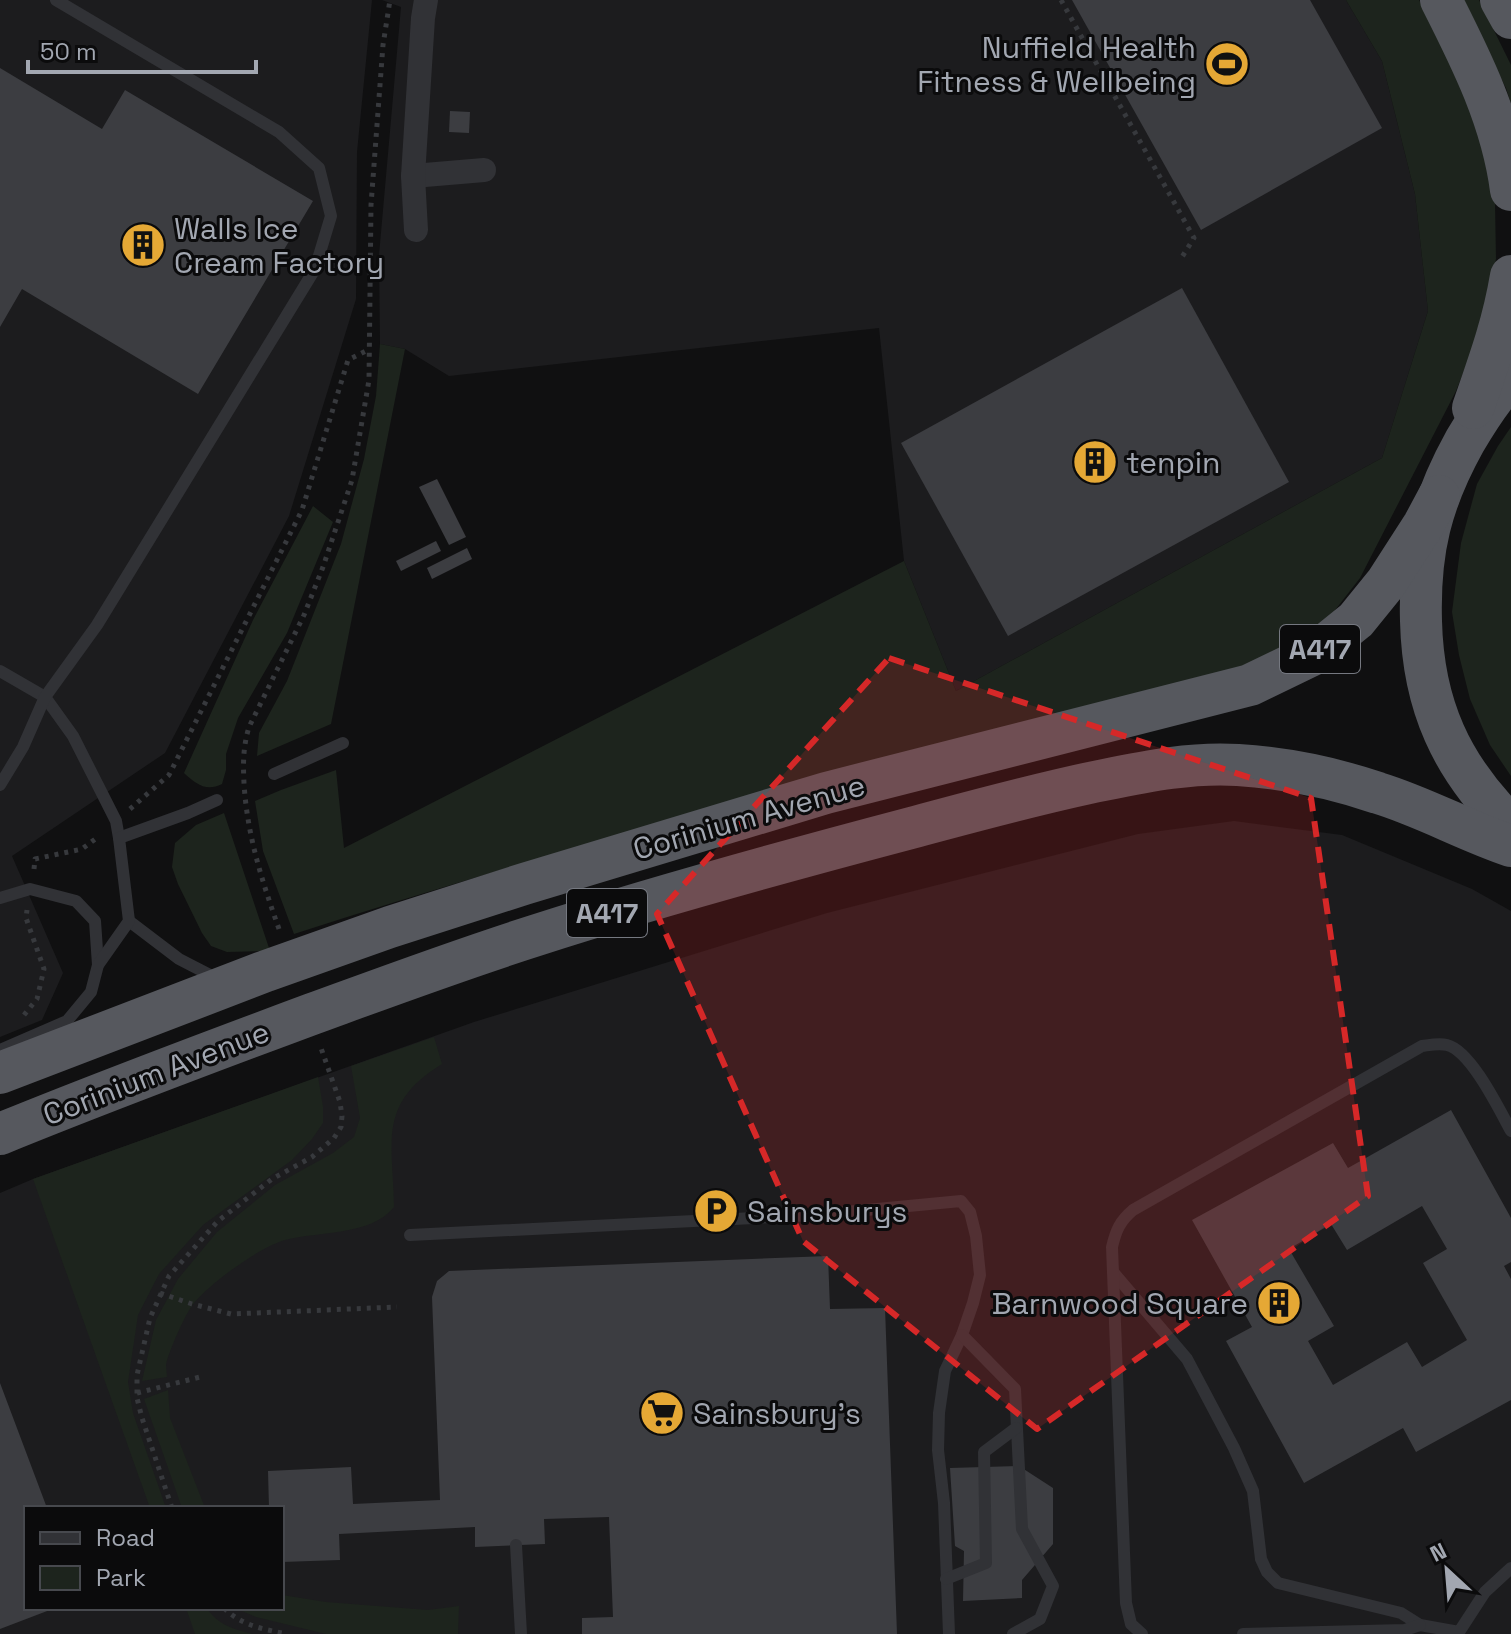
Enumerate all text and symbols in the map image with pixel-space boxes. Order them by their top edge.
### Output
scale bar [28,24,256,74]
place label: Nuffield Health Fitness & Wellbeing [917,28,1196,101]
text: 50 m [40,36,97,67]
sports icon: Nuffield Health Fitness & Wellbeing [1203,40,1251,88]
place label: Walls Ice Cream Factory [174,209,384,282]
building icon: Walls Ice Cream Factory [119,221,167,269]
building icon: tenpin [1071,438,1119,486]
place label: tenpin [1126,443,1220,482]
road number: A417 [1280,625,1360,673]
street label: Corinium Avenue [628,765,870,869]
road number: A417 [567,889,647,937]
street label: Corinium Avenue [37,1012,275,1134]
parking icon: Sainsburys [692,1187,740,1235]
place label: Sainsburys [747,1192,907,1231]
building icon: Barnwood Square [1255,1279,1303,1327]
place label: Barnwood Square [992,1284,1248,1323]
supermarket icon: Sainsbury's [638,1389,686,1437]
place label: Sainsbury's [693,1394,861,1433]
legend [24,1506,284,1610]
text: Road [96,1522,155,1553]
north arrow [1407,1530,1487,1610]
text: N [1425,1536,1451,1568]
text: Park [96,1562,146,1593]

